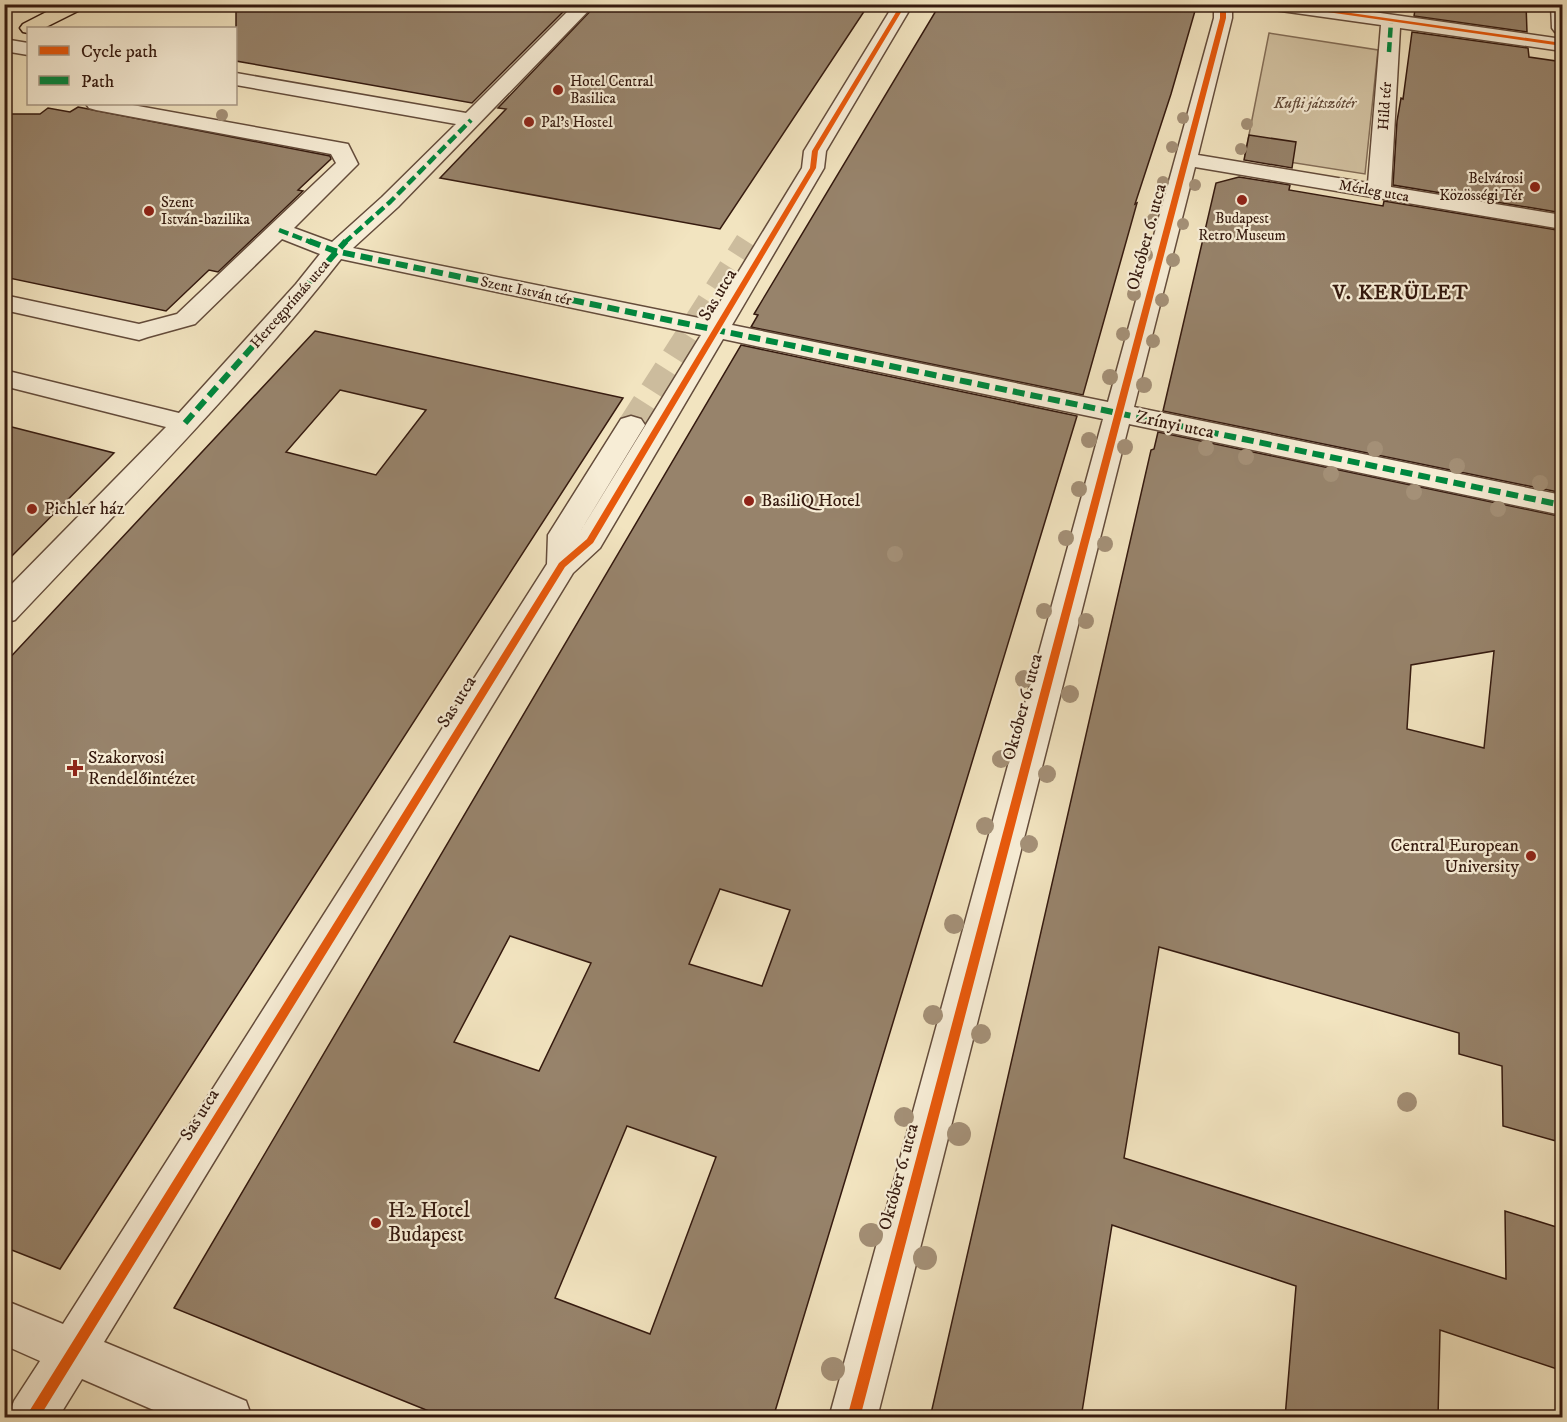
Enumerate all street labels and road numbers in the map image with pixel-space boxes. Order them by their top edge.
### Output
street label: Hild tér [1374,81,1396,131]
street label: Mérleg utca [1337,175,1411,207]
street label: Október 6. utca [1122,181,1172,293]
street label: Hercegprímás utca [246,255,334,352]
street label: Sas utca [694,265,742,325]
street label: Szent István tér [479,272,574,310]
street label: Zrínyi utca [1134,406,1216,444]
street label: Október 6. utca [998,651,1048,763]
street label: Sas utca [433,672,482,732]
street label: Sas utca [176,1085,225,1145]
street label: Október 6. utca [874,1121,924,1233]

